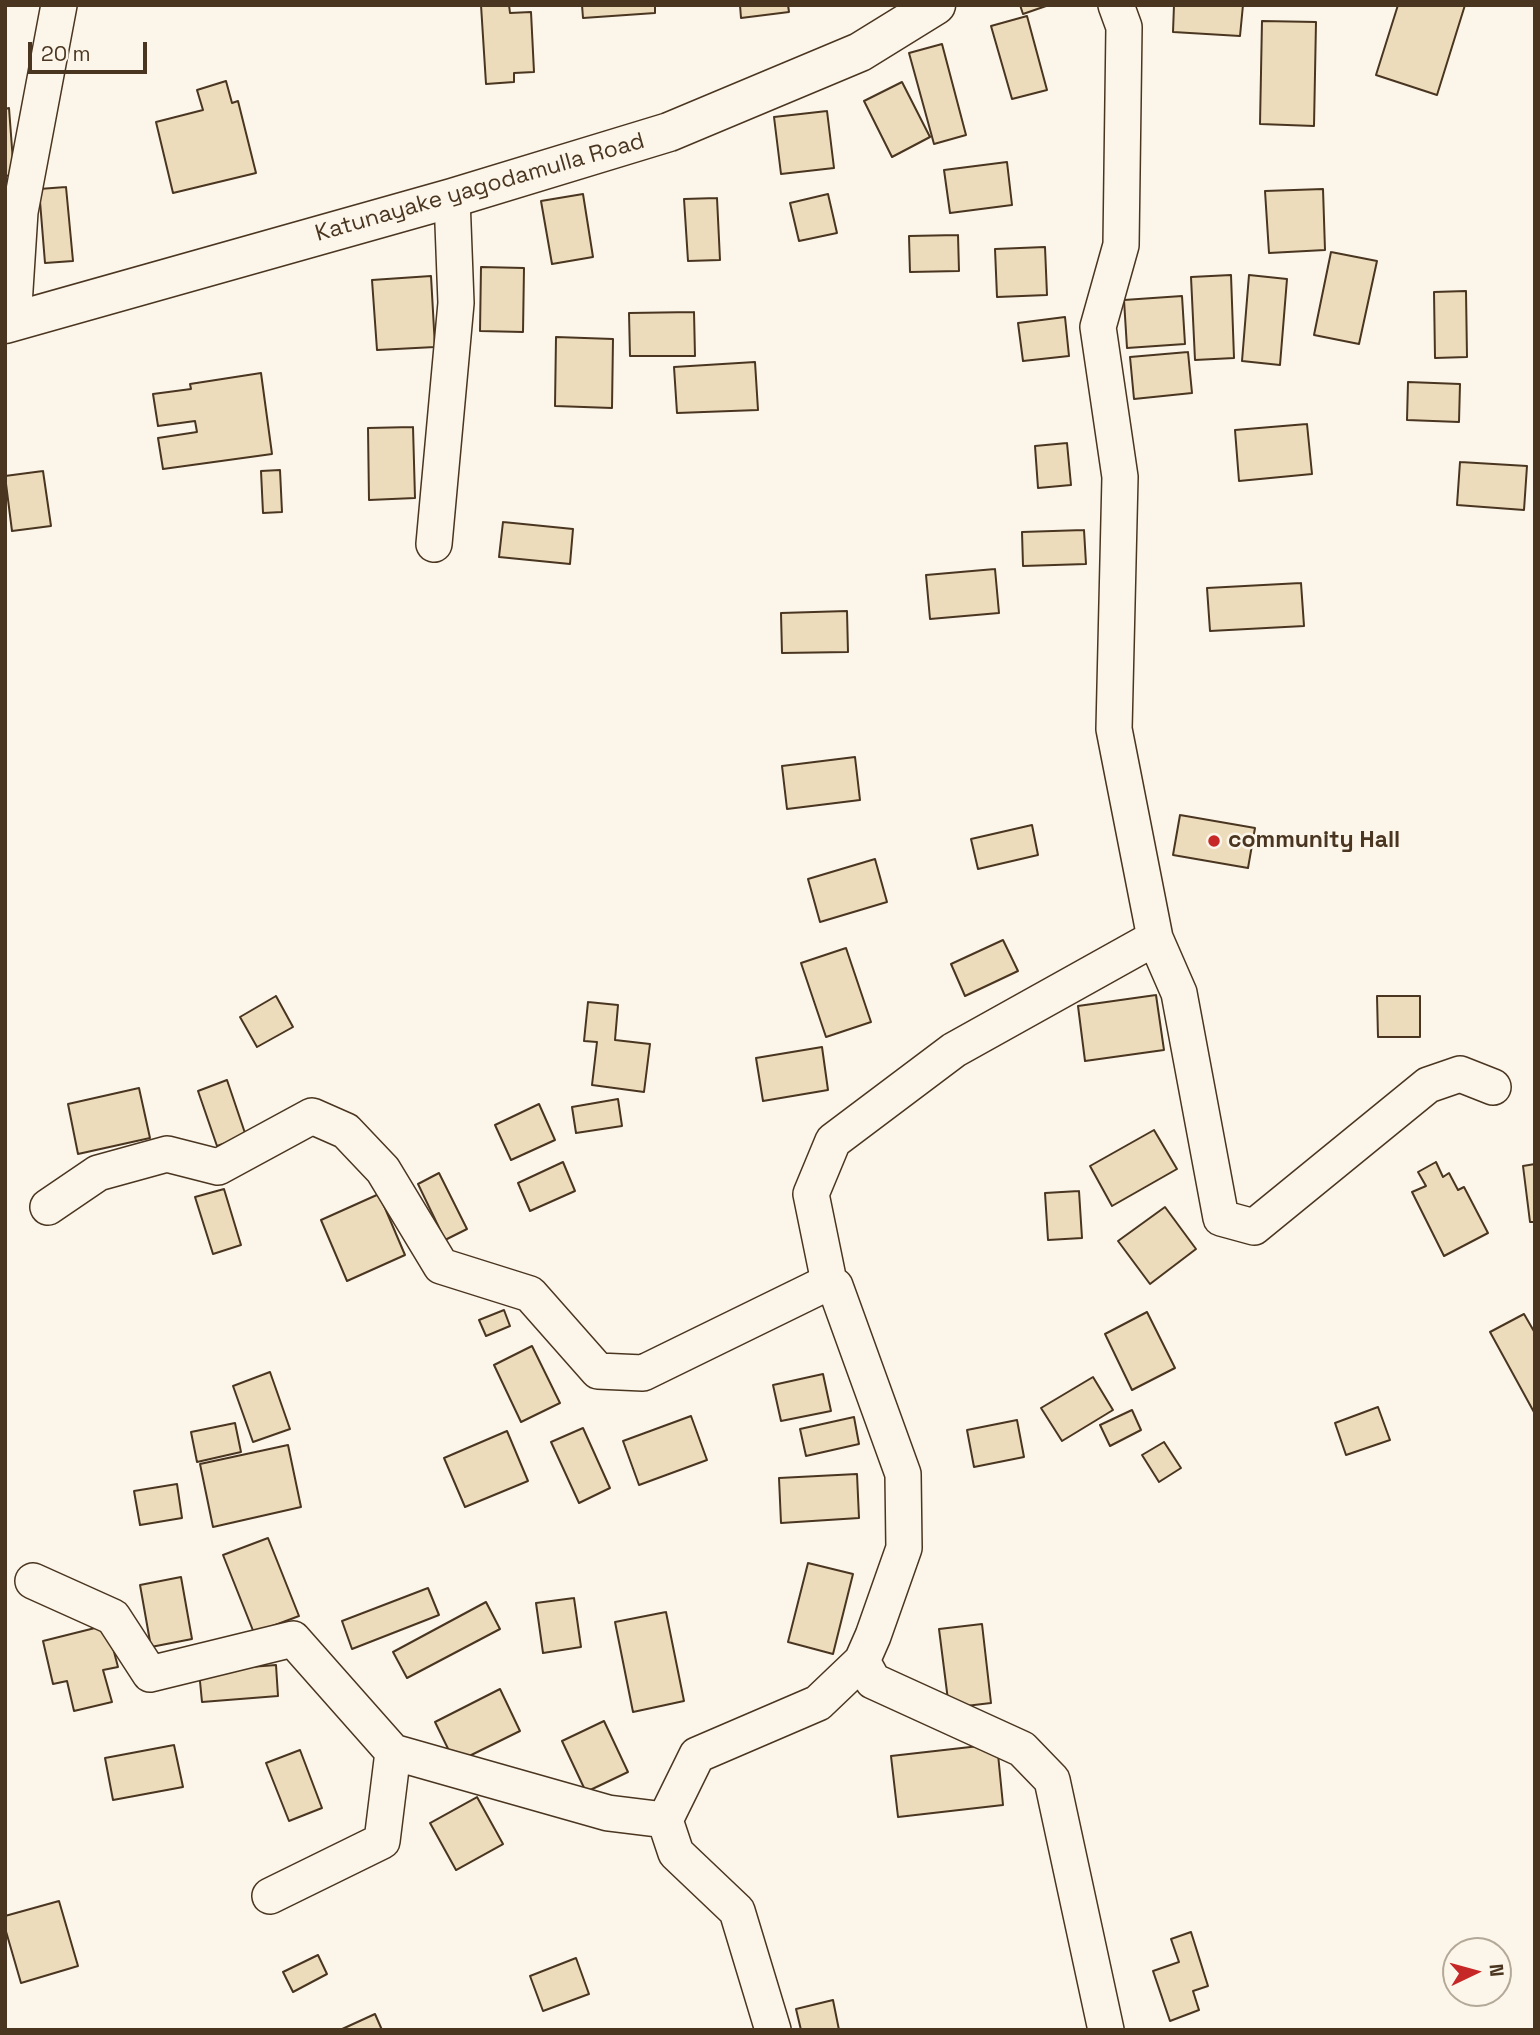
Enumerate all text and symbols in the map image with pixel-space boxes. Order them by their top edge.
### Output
scale bar [32,28,150,72]
text: 20 m [41,40,91,67]
street label: Katunayake yagodamulla Road [312,128,648,248]
place label: community Hall [1228,827,1400,855]
marker: community Hall [1206,833,1222,849]
north arrow [1442,1937,1512,2007]
text: N [1483,1963,1509,1978]

